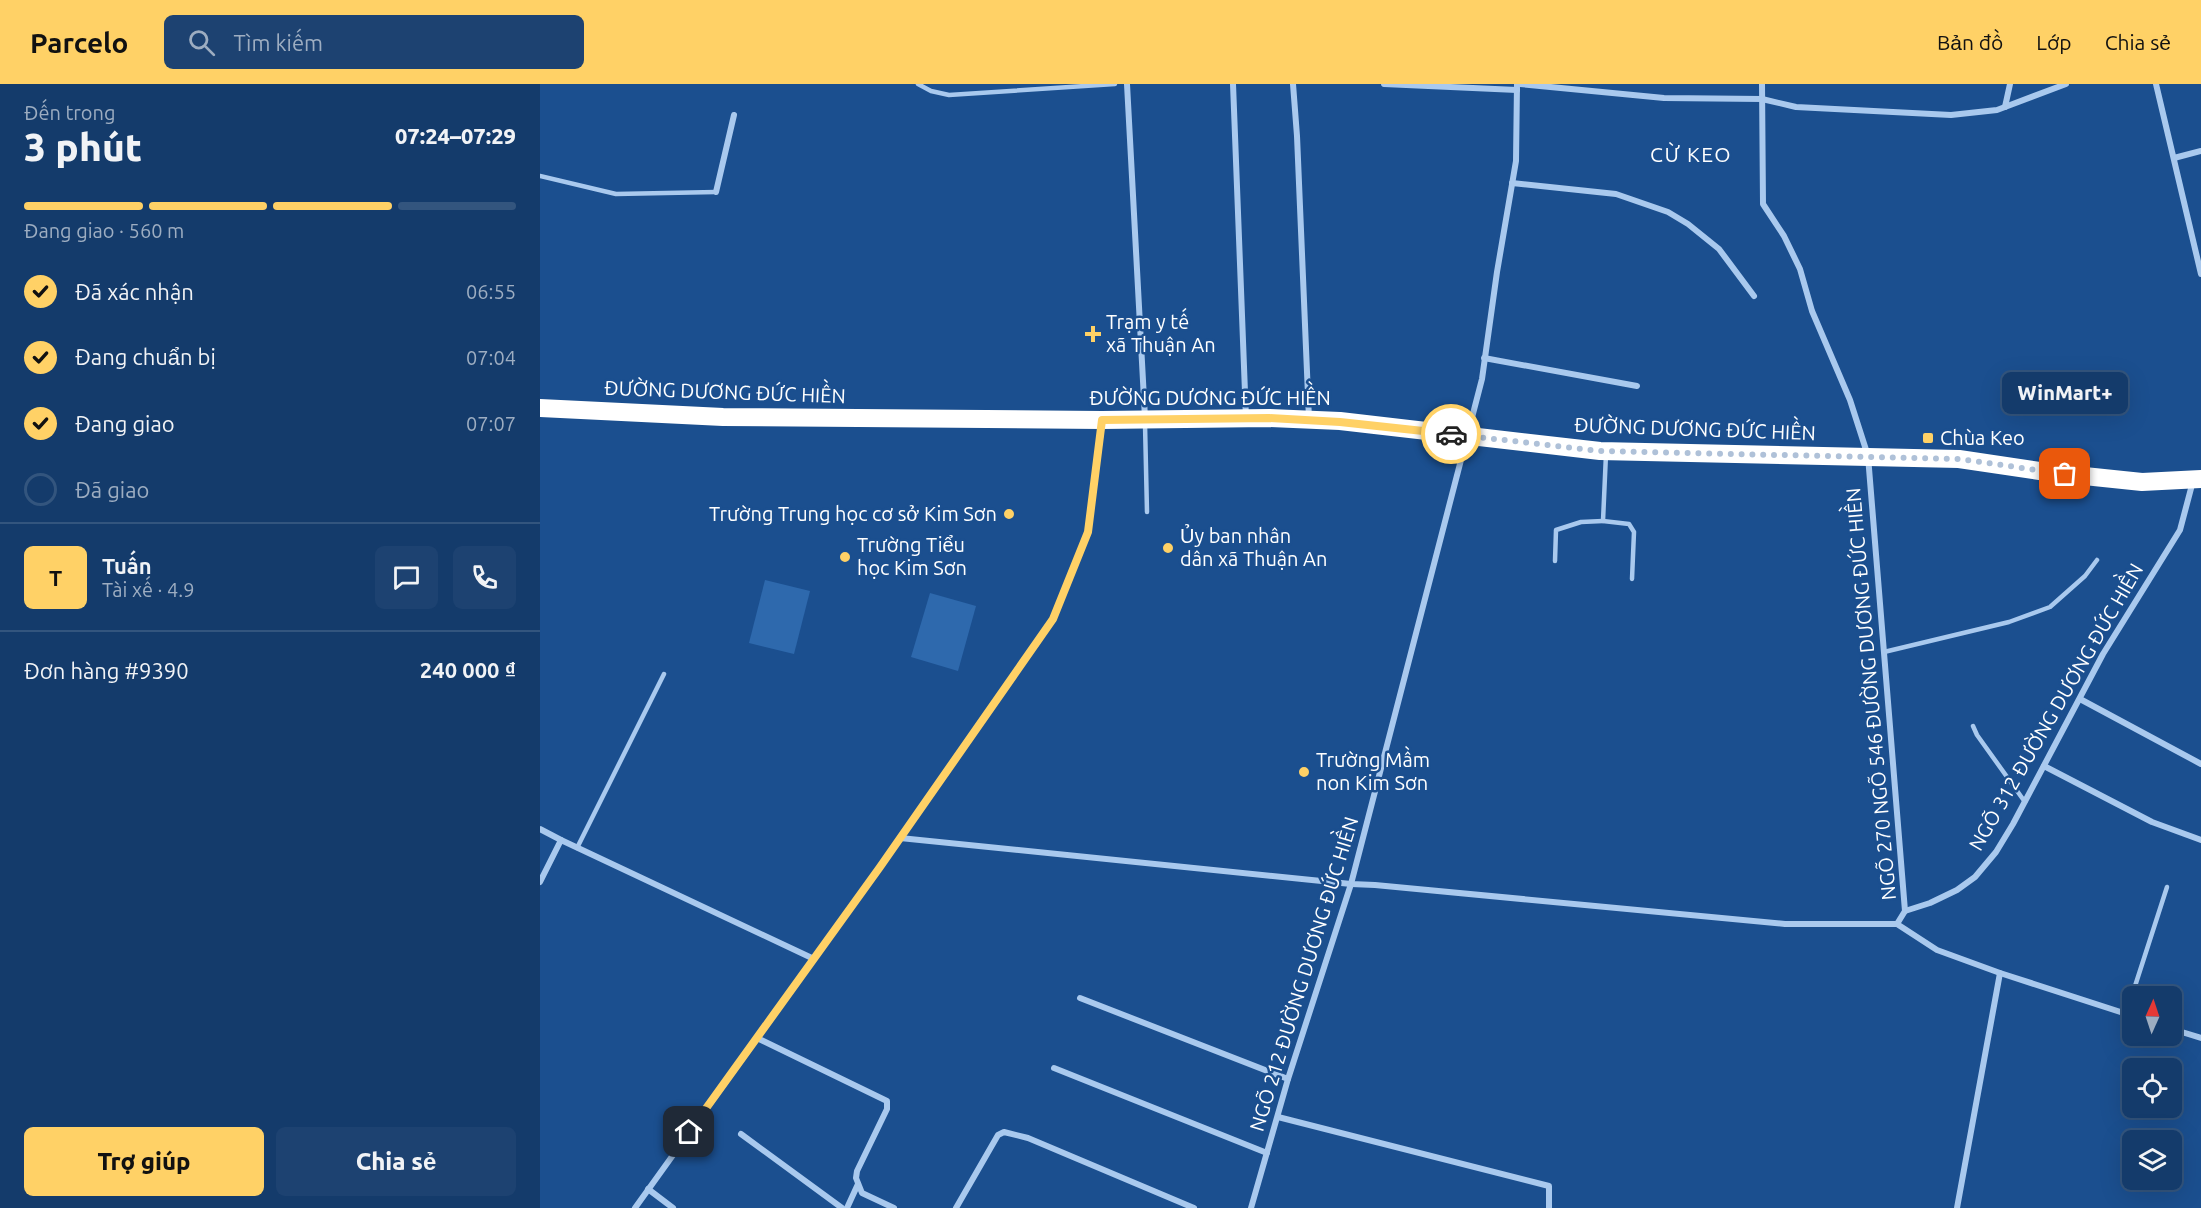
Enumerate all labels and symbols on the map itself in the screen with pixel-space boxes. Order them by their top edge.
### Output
district label: CỪ KEO [1650,141,1732,166]
place label: Trạm y tế xã Thuận An [1106,307,1216,356]
marker: Trạm y tế xã Thuận An [1084,325,1102,343]
street label: ĐƯỜNG DƯƠNG ĐỨC HIỀN [604,370,846,407]
callout: WinMart+ [2002,372,2128,414]
street label: ĐƯỜNG DƯƠNG ĐỨC HIỀN [1089,380,1331,409]
courier [1421,404,1481,464]
street label: ĐƯỜNG DƯƠNG ĐỨC HIỀN [1574,407,1816,444]
place label: Chùa Keo [1940,426,2025,449]
marker: Chùa Keo [1921,431,1935,445]
pin [2039,448,2090,499]
street label: NGÕ 270 NGÕ 546 ĐƯỜNG DƯƠNG ĐỨC HIỀN [1835,487,1900,902]
place label: Trường Trung học cơ sở Kim Sơn [709,502,997,525]
marker: Trường Trung học cơ sở Kim Sơn [1002,507,1016,521]
place label: Ủy ban nhân dân xã Thuận An [1180,524,1328,570]
place label: Trường Tiểu học Kim Sơn [857,533,967,579]
marker: Ủy ban nhân dân xã Thuận An [1161,541,1175,555]
marker: Trường Tiểu học Kim Sơn [838,550,852,564]
street label: NGÕ 312 ĐƯỜNG DƯƠNG ĐỨC HIỀN [1958,556,2147,854]
place label: Trường Mầm non Kim Sơn [1316,745,1430,794]
marker: Trường Mầm non Kim Sơn [1297,765,1311,779]
street label: NGÕ 212 ĐƯỜNG DƯƠNG ĐỨC HIỀN [1239,812,1362,1134]
north arrow [2122,986,2182,1046]
pin [663,1106,714,1157]

